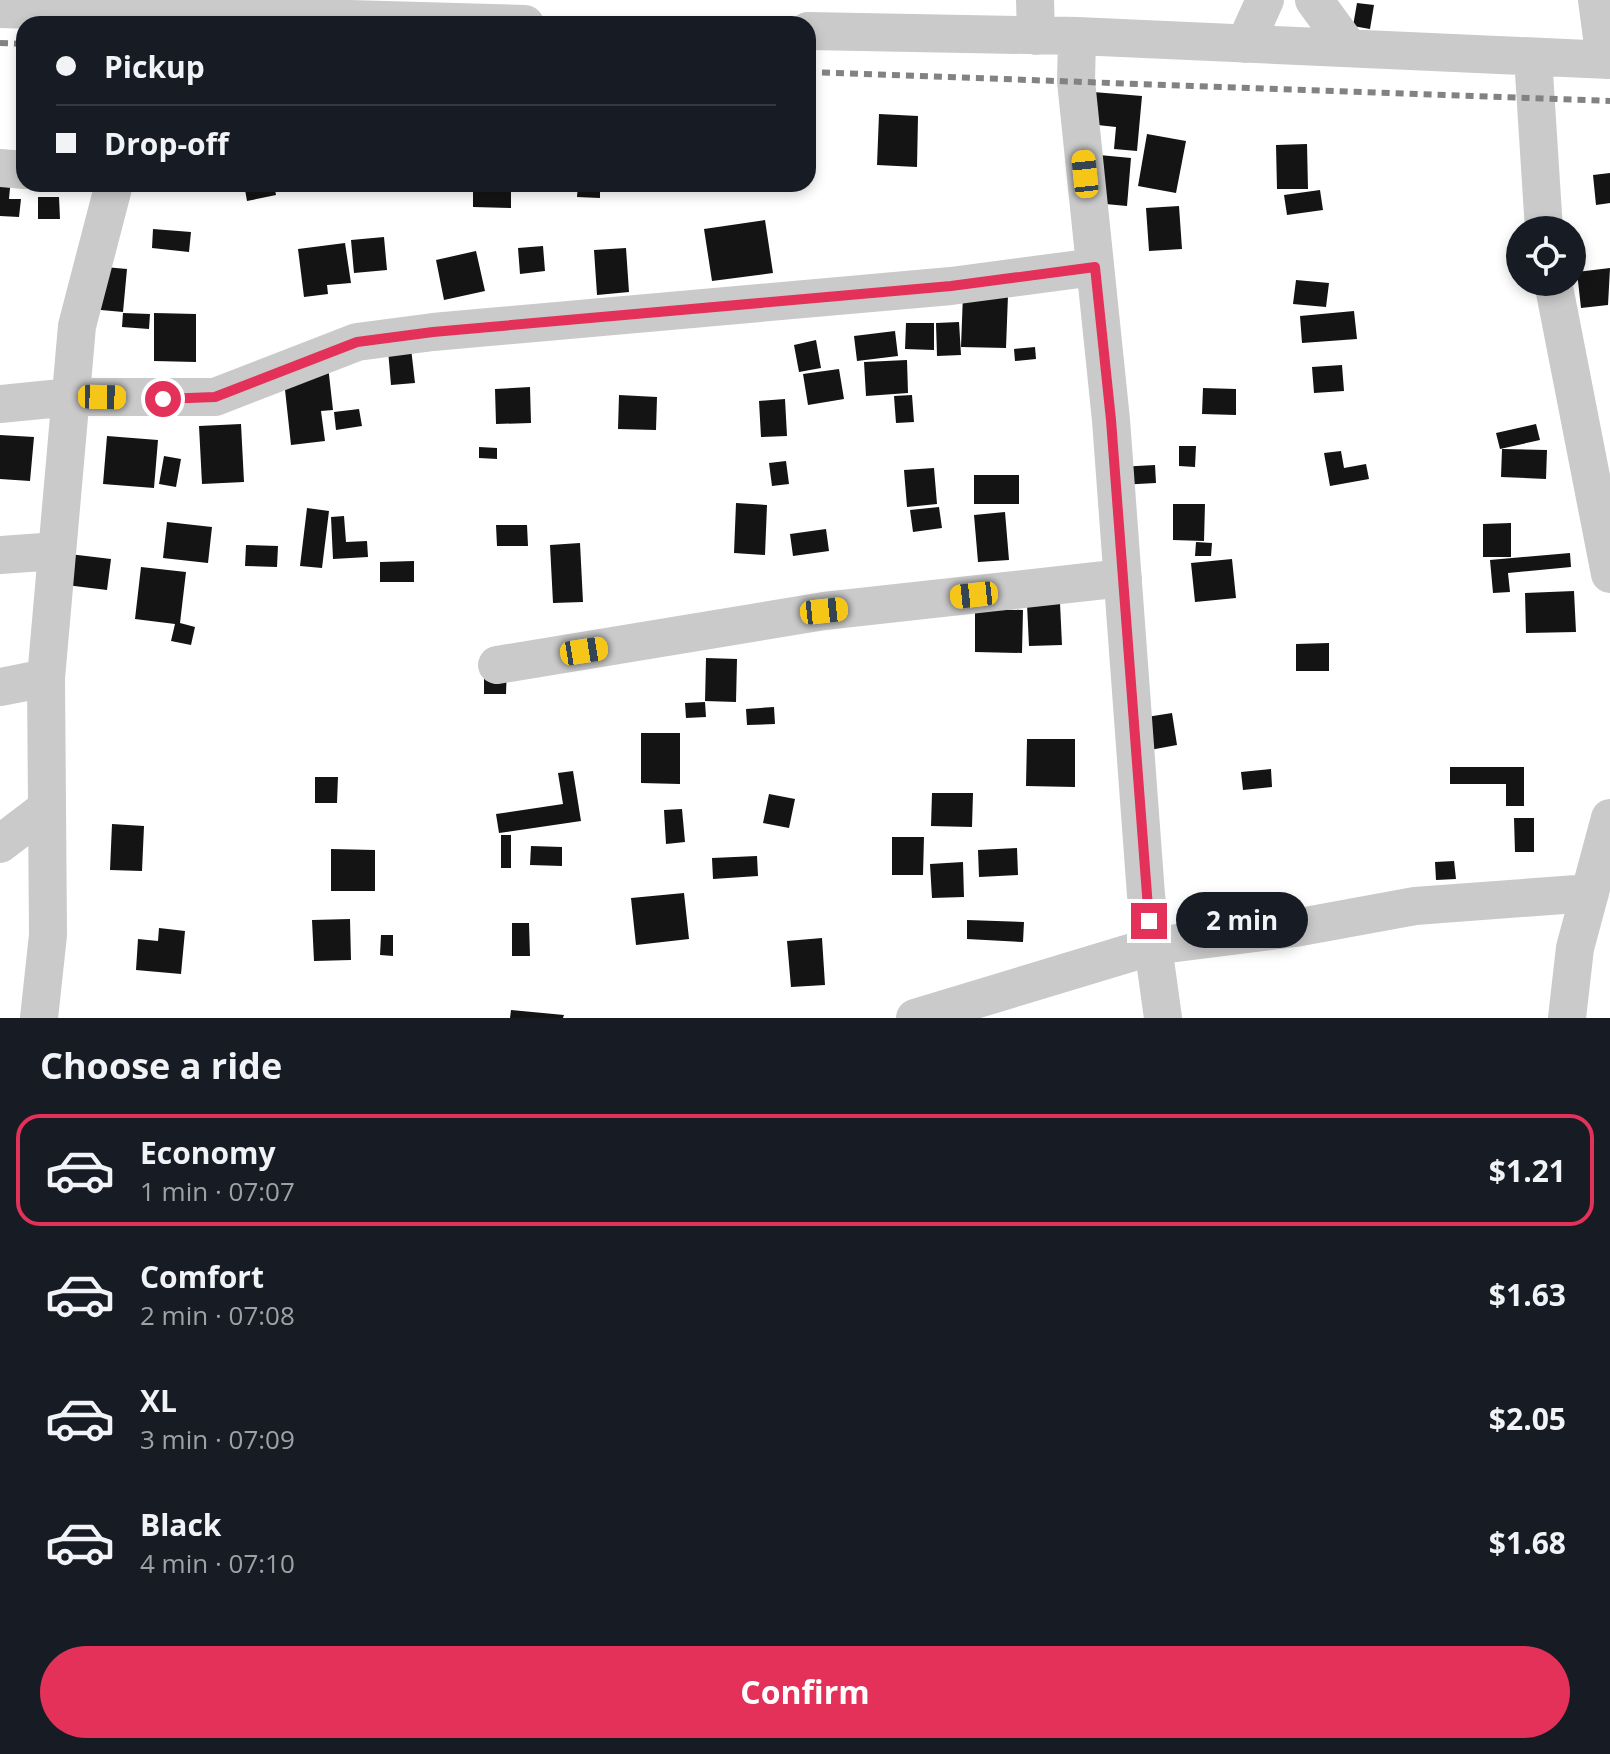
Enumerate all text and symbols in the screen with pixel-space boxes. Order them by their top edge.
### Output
text: Pickup [104,46,205,87]
text: Drop-off [104,123,229,164]
car [1071,149,1099,199]
map controls [1506,216,1586,296]
button: locate [1506,216,1586,296]
route start [145,381,181,417]
car [78,385,126,409]
car [949,581,999,609]
car [799,597,849,625]
car [558,635,610,667]
callout: 2 min [1177,893,1309,949]
text: 2 min [1206,902,1278,938]
route end [1131,903,1167,939]
text: Choose a ride [40,1041,282,1090]
text: Economy [140,1132,276,1173]
icon: car [44,1134,116,1206]
text: $1.21 [1489,1150,1566,1191]
text: 1 min · 07:07 [140,1173,295,1209]
text: Comfort [140,1256,264,1297]
icon: car [44,1258,116,1330]
text: $1.63 [1489,1274,1566,1315]
text: 2 min · 07:08 [140,1297,295,1333]
text: XL [140,1380,177,1421]
icon: car [44,1382,116,1454]
text: $2.05 [1489,1398,1566,1439]
text: 3 min · 07:09 [140,1421,295,1457]
text: Black [140,1504,221,1545]
icon: car [44,1506,116,1578]
text: $1.68 [1489,1522,1566,1563]
text: 4 min · 07:10 [140,1545,295,1581]
button: Confirm [40,1646,1570,1738]

